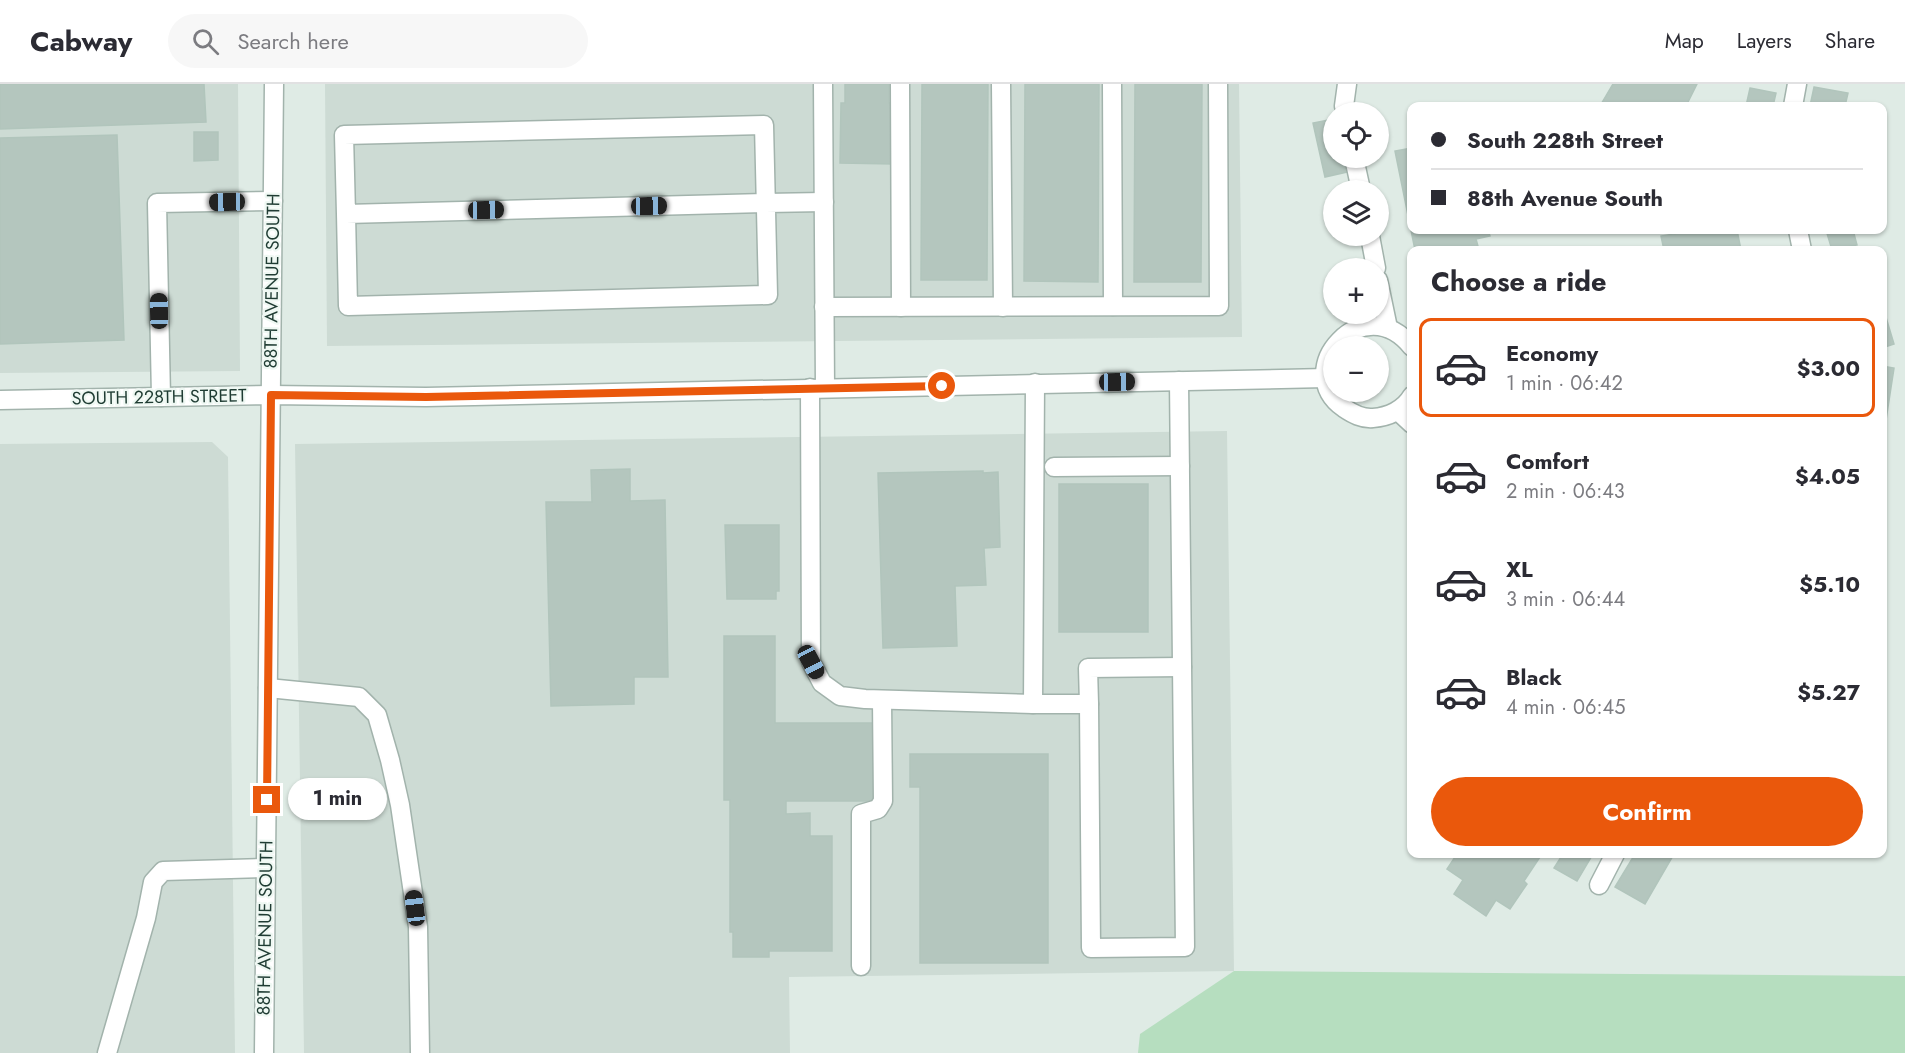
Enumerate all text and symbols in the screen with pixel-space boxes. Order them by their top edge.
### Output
search box [168,14,588,68]
text: Cabway [30,21,132,62]
icon: search [189,25,222,58]
text: Search here [237,25,349,57]
text: Map [1665,26,1704,56]
text: Layers [1737,26,1792,56]
text: Share [1825,26,1875,56]
map controls [1323,102,1389,402]
button: locate [1323,102,1389,168]
text: South 228th Street [1467,124,1663,156]
button: layers [1323,180,1389,246]
text: 88th Avenue South [1467,182,1663,214]
car [209,193,245,211]
street label: 88TH AVENUE SOUTH [257,193,287,369]
car [631,197,667,215]
car [468,201,504,219]
button: + [1323,258,1389,324]
text: Choose a ride [1431,262,1606,301]
car [150,293,168,329]
button: − [1323,336,1389,402]
text: Economy [1506,337,1598,369]
icon: car [1434,341,1488,395]
text: $3.00 [1797,352,1860,384]
text: 1 min · 06:42 [1506,369,1623,398]
route start [928,372,955,399]
car [1099,373,1135,391]
street label: SOUTH 228TH STREET [71,382,247,412]
text: Comfort [1506,445,1589,477]
icon: car [1434,449,1488,503]
text: $4.05 [1795,460,1860,492]
text: 2 min · 06:43 [1506,477,1625,506]
text: XL [1506,553,1533,585]
icon: car [1434,557,1488,611]
text: $5.10 [1799,568,1860,600]
text: 3 min · 06:44 [1506,585,1625,614]
car [795,642,827,682]
text: Black [1506,661,1562,693]
icon: car [1434,665,1488,719]
text: $5.27 [1797,676,1860,708]
text: 4 min · 06:45 [1506,693,1625,722]
button: Confirm [1431,777,1863,846]
callout: 1 min [288,779,387,821]
text: 1 min [313,784,362,813]
route end [253,786,280,813]
street label: 88TH AVENUE SOUTH [250,840,280,1016]
car [404,889,426,927]

